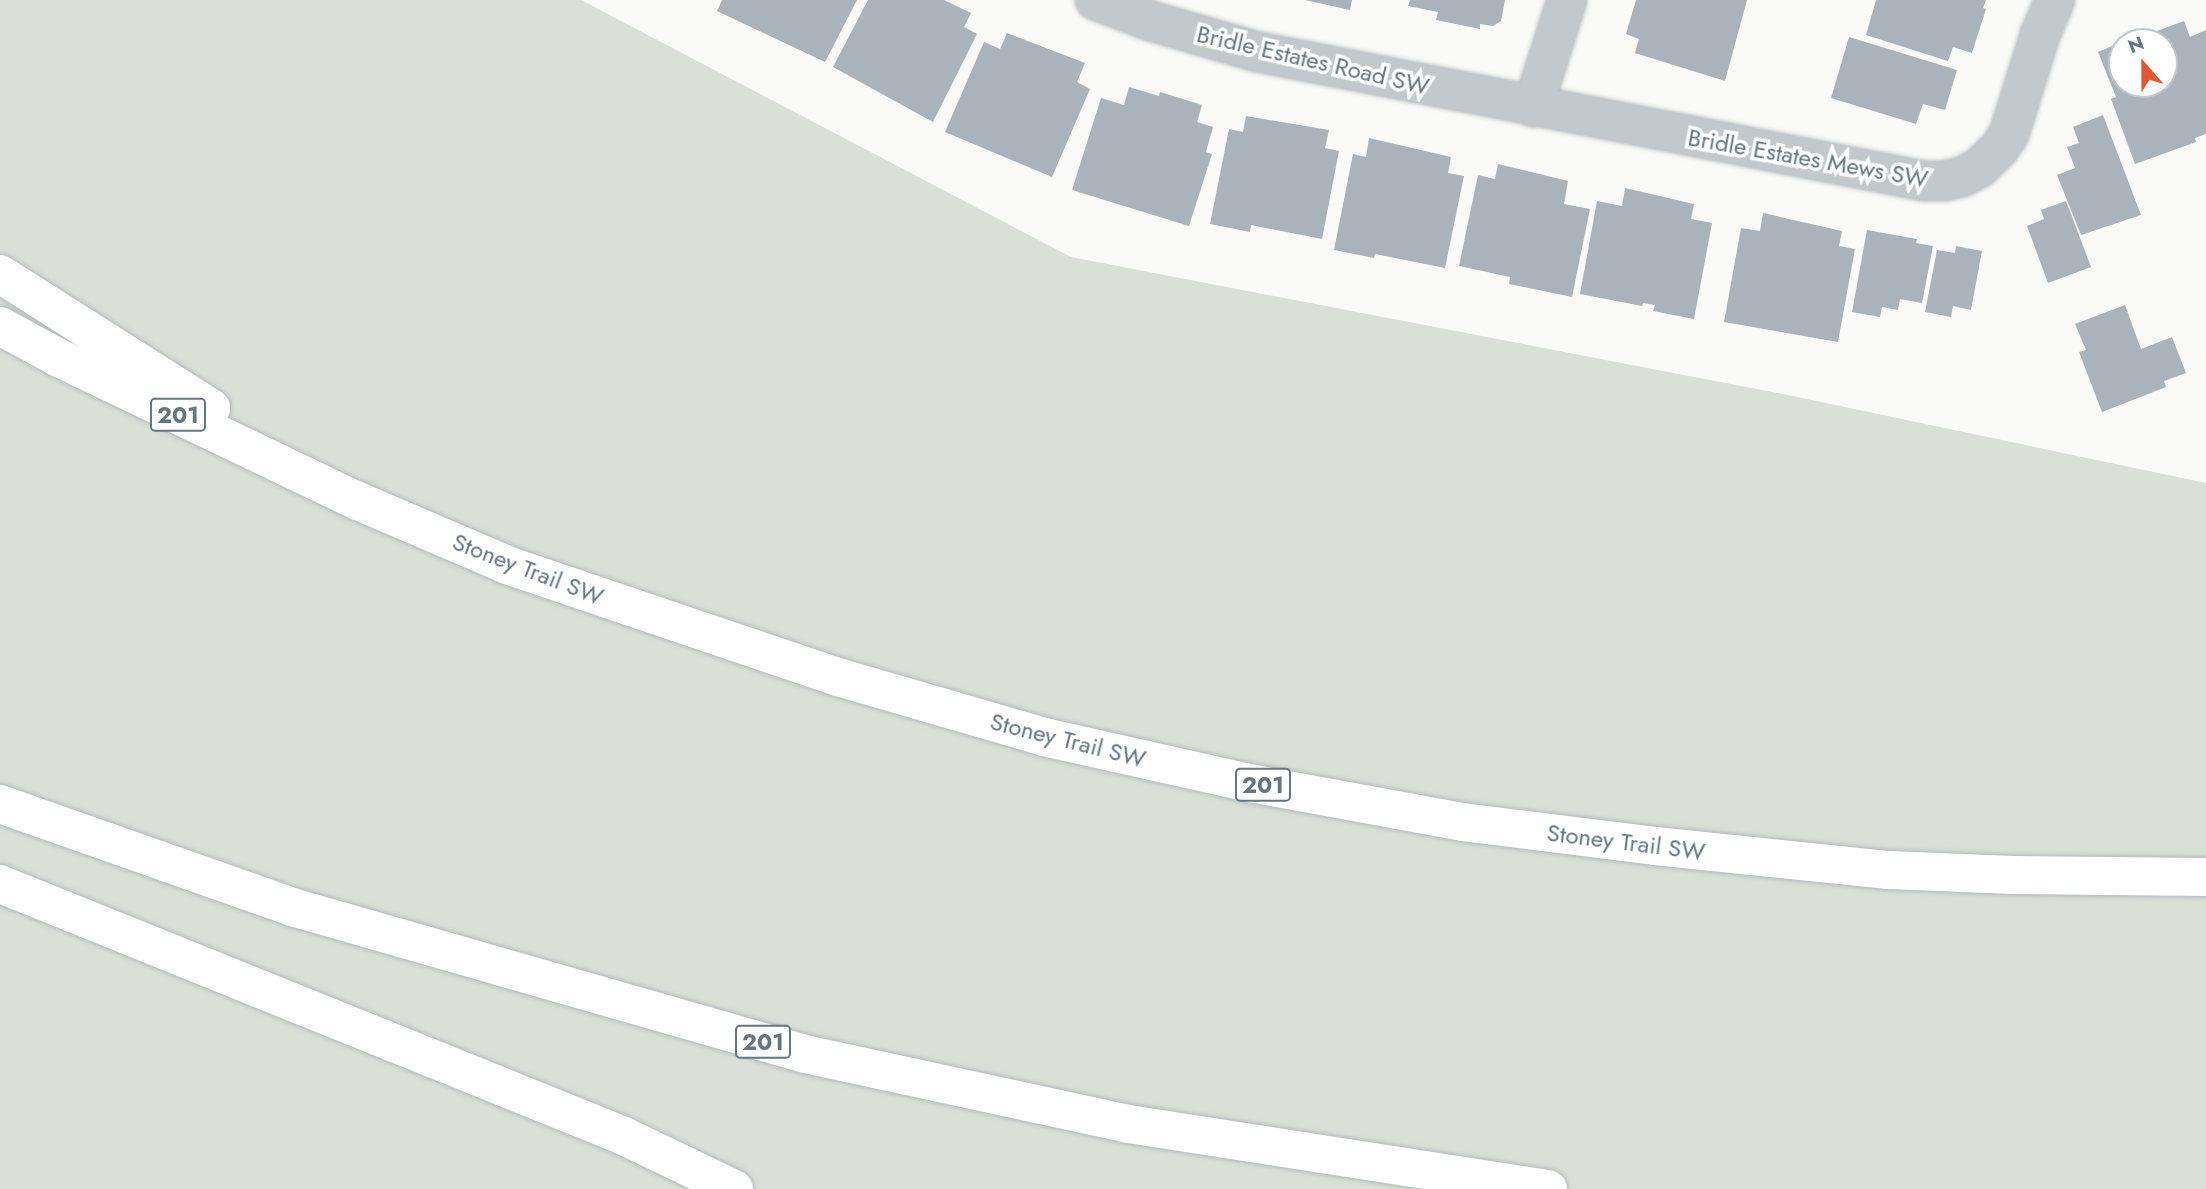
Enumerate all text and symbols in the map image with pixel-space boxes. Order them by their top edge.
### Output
street label: Bridle Estates Road SW [1194,19,1432,101]
north arrow [2108,28,2178,98]
text: N [2124,29,2148,60]
street label: Bridle Estates Mews SW [1686,123,1930,193]
road number: 201 [148,396,208,434]
street label: Stoney Trail SW [448,527,608,611]
street label: Stoney Trail SW [987,707,1149,773]
road number: 201 [1233,765,1293,804]
street label: Stoney Trail SW [1545,818,1707,866]
road number: 201 [733,1023,793,1062]

